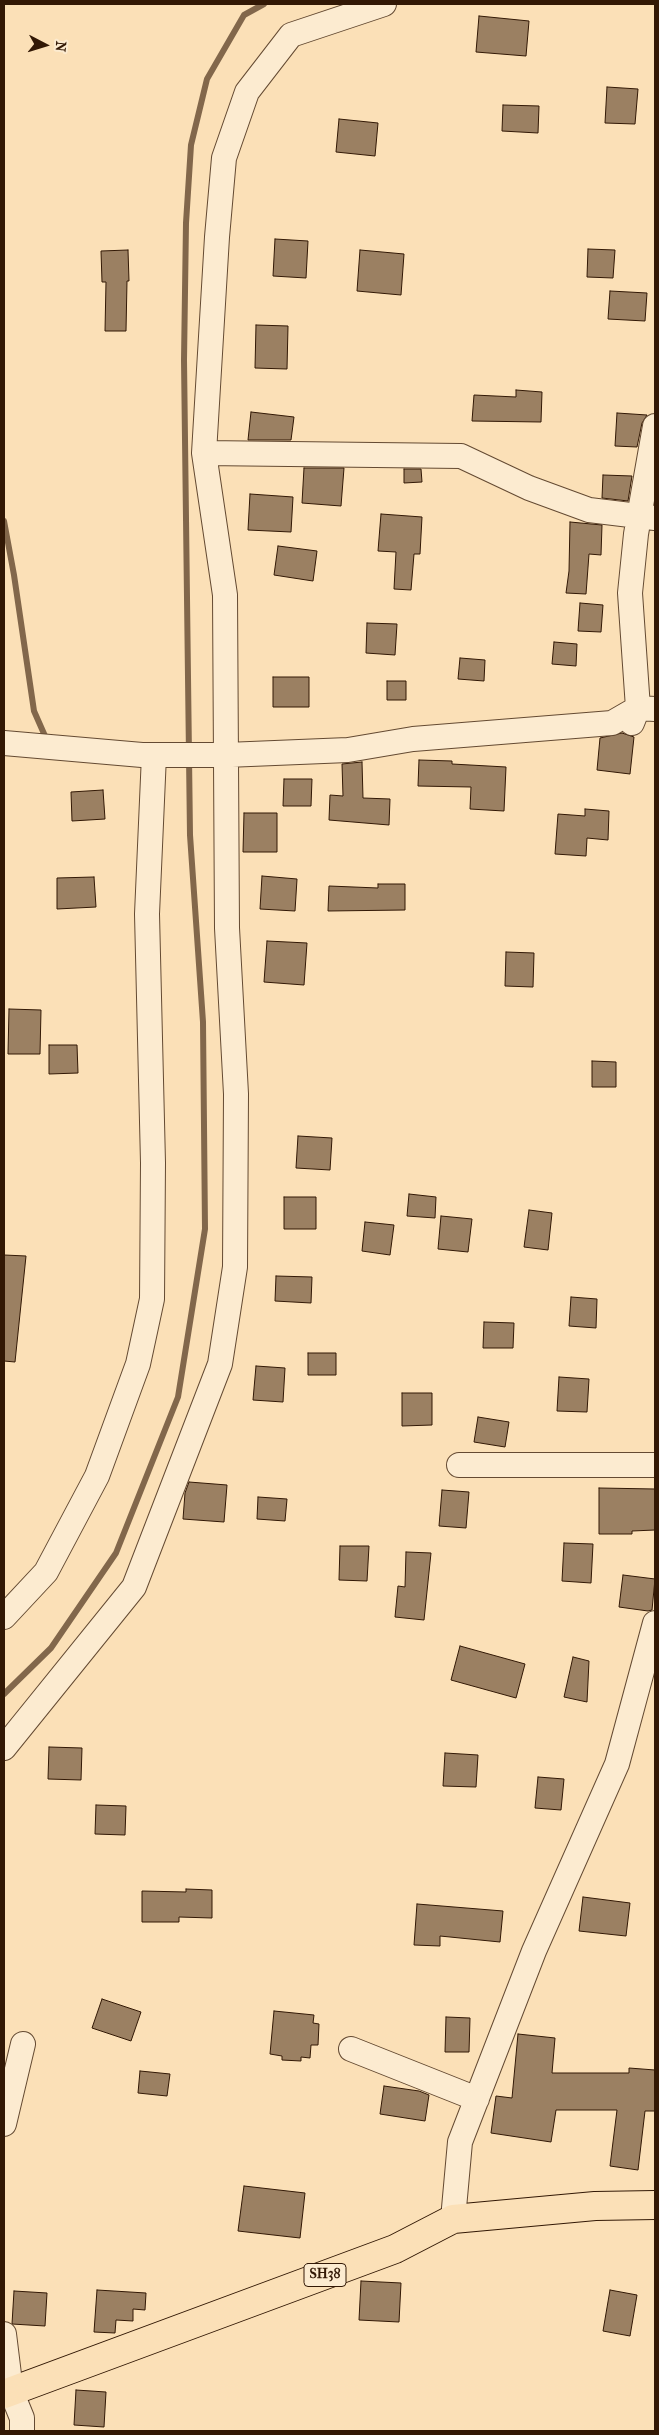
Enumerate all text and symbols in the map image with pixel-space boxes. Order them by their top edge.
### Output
north arrow [20,20,70,70]
text: N [52,40,69,52]
road number: SH38 [304,2264,346,2286]

